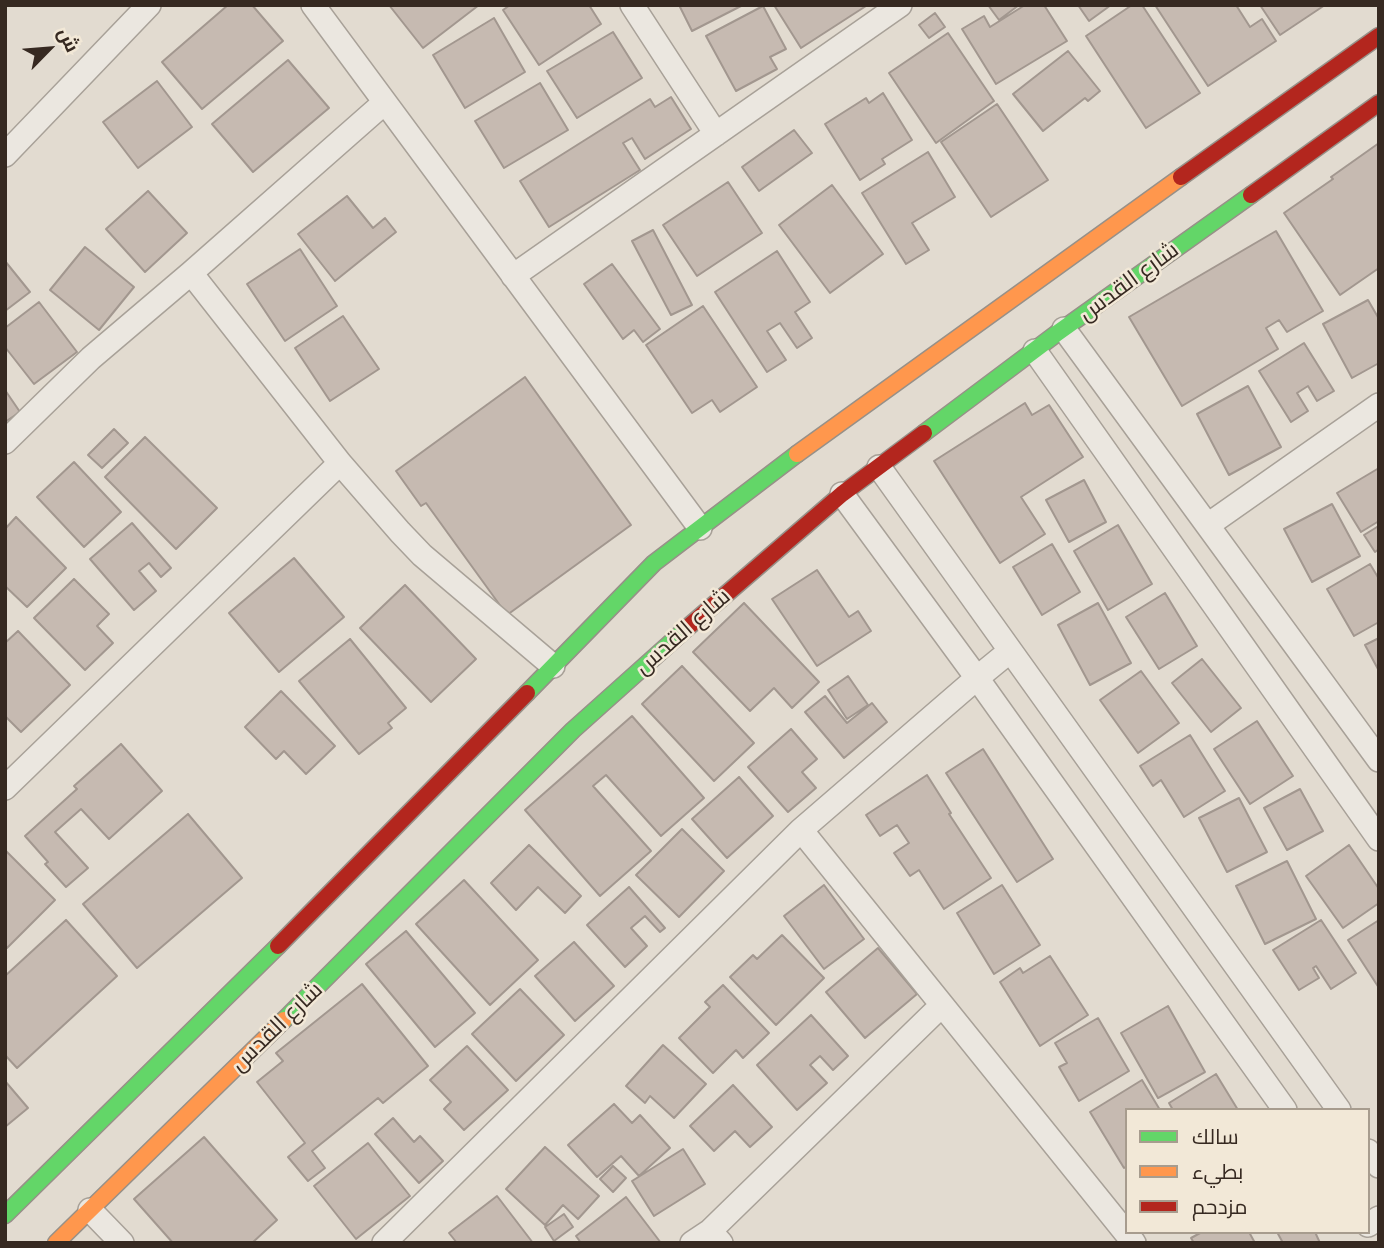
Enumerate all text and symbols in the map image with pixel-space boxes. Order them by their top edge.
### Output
north arrow [14,14,84,84]
text: ش [53,24,84,56]
street label: شارع القدس [1074,236,1184,328]
street label: شارع القدس [630,583,736,681]
street label: شارع القدس [225,976,329,1078]
legend [1125,1108,1370,1234]
text: سالك [1192,1124,1239,1149]
text: بطيء [1192,1159,1243,1184]
text: مزدحم [1192,1194,1247,1219]

